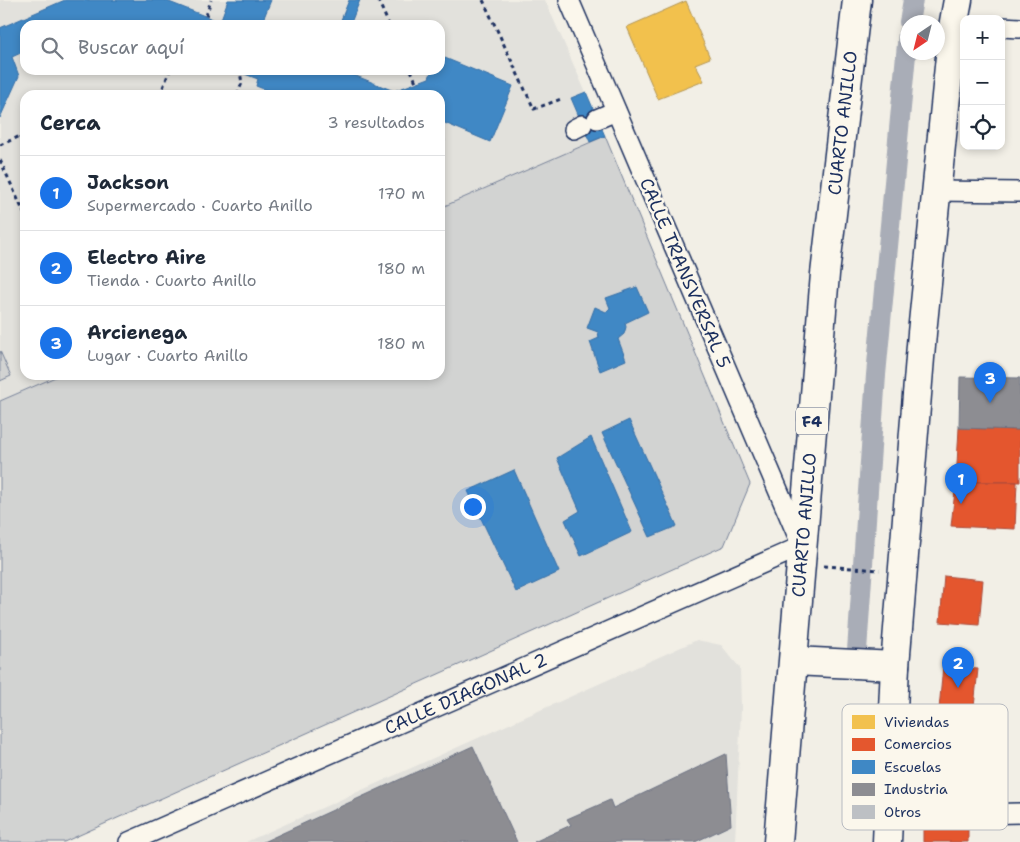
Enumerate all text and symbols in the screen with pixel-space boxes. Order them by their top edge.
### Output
north arrow [900,15,945,60]
map controls [960,15,1005,150]
button: + [960,15,1005,60]
search box [20,20,445,75]
icon: search [38,34,66,62]
text: Buscar aquí [78,35,184,60]
street label: CUARTO ANILLO [822,50,863,196]
button: − [960,60,1005,105]
button: locate [960,105,1005,150]
text: Cerca [40,109,101,137]
text: 3 resultados [327,112,425,133]
text: Jackson [87,170,169,195]
street label: CALLE TRANSVERSAL 5 [634,174,736,372]
text: 1 [52,183,60,204]
text: 170 m [378,183,425,204]
text: Supermercado · Cuarto Anillo [87,195,313,216]
text: Electro Aire [87,245,206,270]
text: 2 [50,258,62,279]
text: 180 m [377,258,425,279]
text: Tienda · Cuarto Anillo [87,270,257,291]
text: Arcienega [87,320,187,345]
text: 3 [50,333,62,354]
text: 180 m [377,333,425,354]
text: Lugar · Cuarto Anillo [87,345,248,366]
pin: 3 [974,362,1006,403]
road number: F4 [796,408,828,434]
street label: CUARTO ANILLO [786,452,822,598]
pin: 1 [945,463,977,504]
your location [460,494,486,520]
pin: 2 [942,647,974,688]
street label: CALLE DIAGONAL 2 [381,648,551,740]
legend [842,704,1008,830]
text: Viviendas [884,713,949,731]
text: Comercios [884,735,952,753]
text: Escuelas [884,758,941,776]
text: Industria [884,780,948,798]
text: Otros [884,803,921,821]

